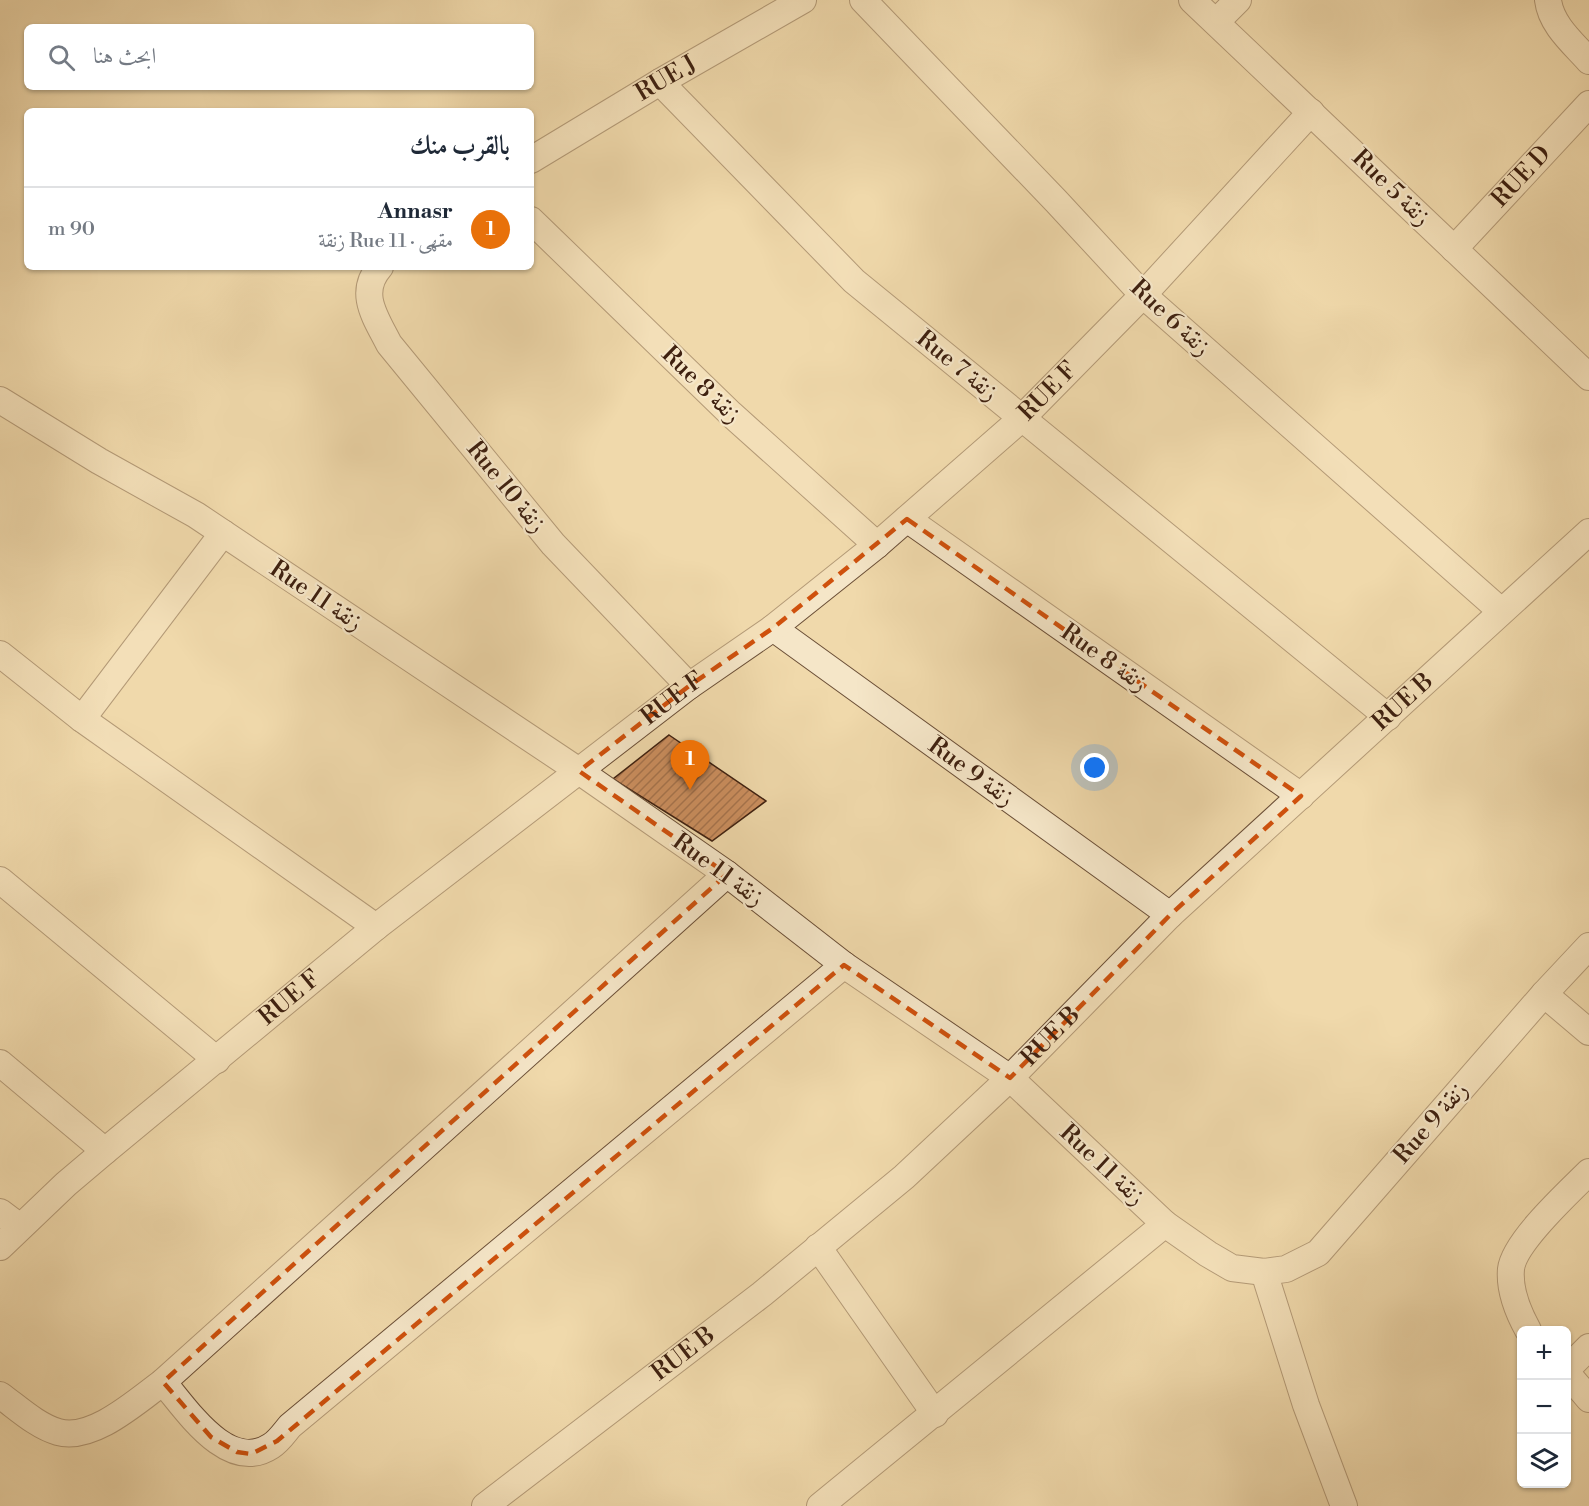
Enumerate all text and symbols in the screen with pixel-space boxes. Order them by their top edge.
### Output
search box [24,24,534,90]
icon: search [45,41,78,74]
text: ابحث هنا [93,43,156,70]
street label: RUE J [630,49,703,108]
text: بالقرب منك [410,130,510,162]
street label: RUE D [1485,139,1558,214]
street label: Rue 5 زنقة [1345,143,1437,233]
text: Annasr [378,198,453,225]
text: 90 m [48,217,95,242]
text: 1 [486,217,495,242]
text: مقهى · Rue 11 زنقة [318,229,453,254]
street label: Rue 6 زنقة [1124,273,1216,363]
street label: Rue 7 زنقة [910,324,1004,408]
street label: Rue 8 زنقة [655,340,747,430]
street label: RUE F [1012,356,1084,427]
street label: Rue 10 زنقة [460,435,552,539]
street label: Rue 11 زنقة [264,554,368,638]
street label: Rue 8 زنقة [1055,617,1153,699]
street label: RUE F [635,665,710,732]
street label: RUE B [1366,667,1440,737]
street label: Rue 9 زنقة [922,731,1020,813]
pin: 1 [670,740,710,790]
your location [1080,753,1109,782]
street label: Rue 11 زنقة [666,827,770,913]
street label: RUE F [253,964,327,1033]
street label: RUE B [1015,1000,1087,1073]
street label: Rue 9 زنقة [1387,1076,1475,1170]
street label: Rue 11 زنقة [1053,1118,1151,1212]
street label: RUE B [646,1320,721,1388]
map controls [1517,1326,1571,1488]
button: + [1517,1326,1571,1380]
button: − [1517,1380,1571,1434]
button: layers [1517,1434,1571,1488]

